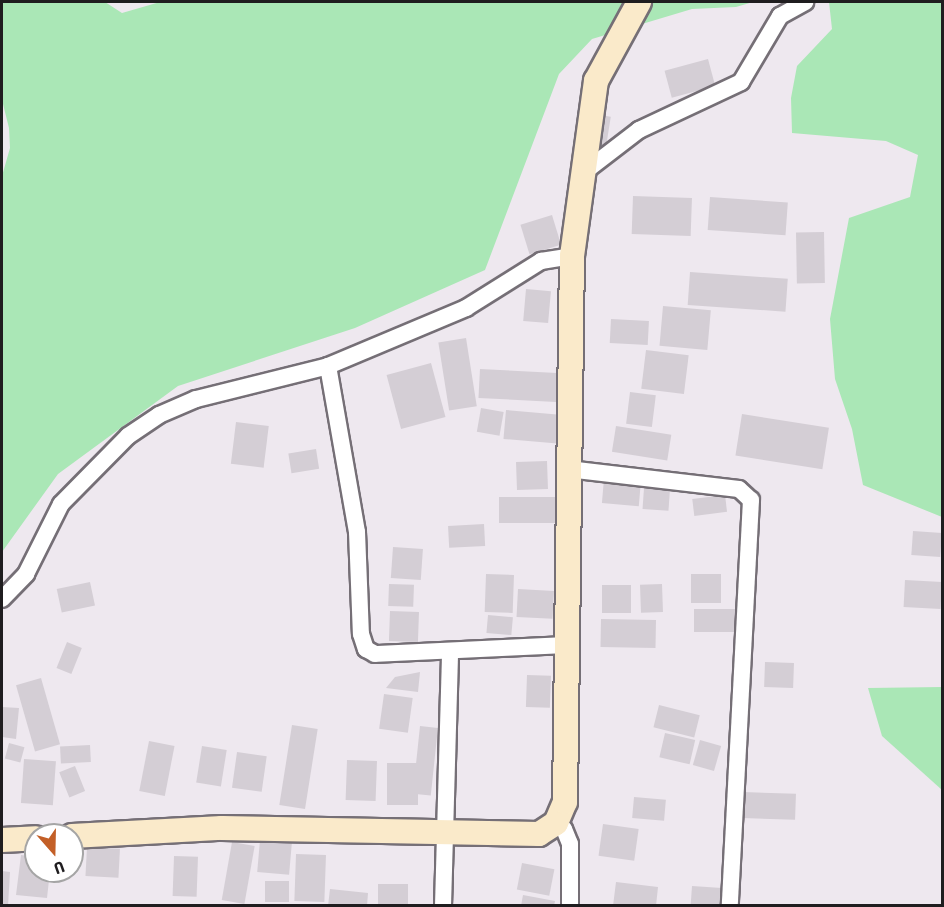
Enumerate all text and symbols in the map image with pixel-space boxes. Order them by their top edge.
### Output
north arrow [24,823,84,883]
text: U [52,858,67,878]

